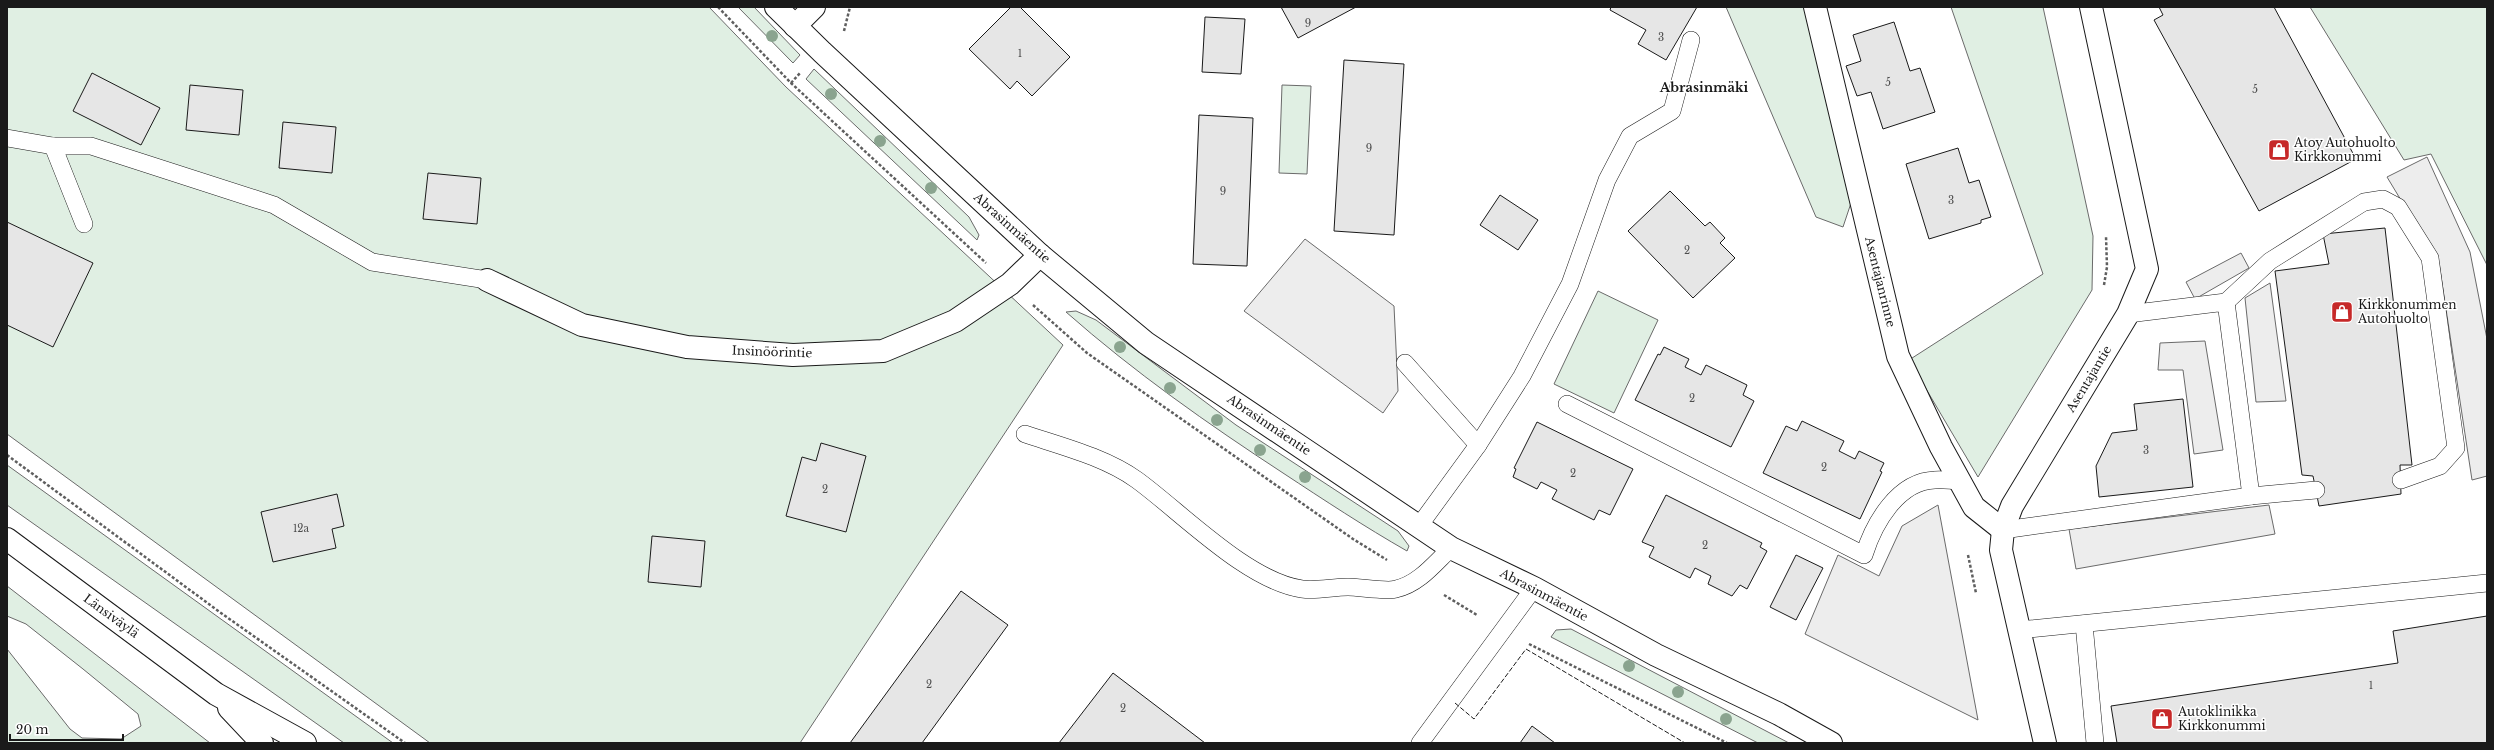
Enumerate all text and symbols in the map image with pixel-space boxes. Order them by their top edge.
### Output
house number: 9 [1305,17,1311,30]
house number: 3 [1658,31,1664,44]
house number: 1 [1018,47,1022,60]
house number: 5 [1885,76,1891,89]
district label: Abrasinmäki [1659,79,1749,96]
house number: 5 [2252,83,2258,96]
place label: Atoy Autohuolto Kirkkonummi [2293,135,2396,164]
shop icon: Atoy Autohuolto Kirkkonummi [2266,137,2292,163]
house number: 9 [1366,142,1372,155]
house number: 9 [1220,185,1226,198]
street label: Abrasinmäentie [970,189,1054,266]
house number: 3 [1948,194,1954,207]
street label: Asentajanrinne [1862,234,1899,329]
house number: 2 [1684,244,1690,257]
place label: Kirkkonummen Autohuolto [2357,297,2457,326]
shop icon: Kirkkonummen Autohuolto [2329,299,2355,325]
street label: Insinöörintie [732,343,813,360]
street label: Asentajantie [2062,343,2114,416]
street label: Abrasinmäentie [1224,391,1314,458]
house number: 2 [1689,392,1695,405]
house number: 3 [2143,444,2149,457]
house number: 2 [1821,461,1827,474]
house number: 2 [1570,467,1576,480]
house number: 2 [822,483,828,496]
house number: 12a [293,522,310,535]
house number: 2 [1702,539,1708,552]
street label: Abrasinmäentie [1497,565,1591,624]
street label: Länsiväylä [81,590,142,641]
house number: 2 [926,678,932,691]
house number: 1 [2369,679,2373,692]
house number: 2 [1120,702,1126,715]
place label: Autoklinikka Kirkkonummi [2177,704,2266,733]
shop icon: Autoklinikka Kirkkonummi [2149,706,2175,732]
scale bar [10,716,123,742]
text: 20 m [16,722,48,737]

